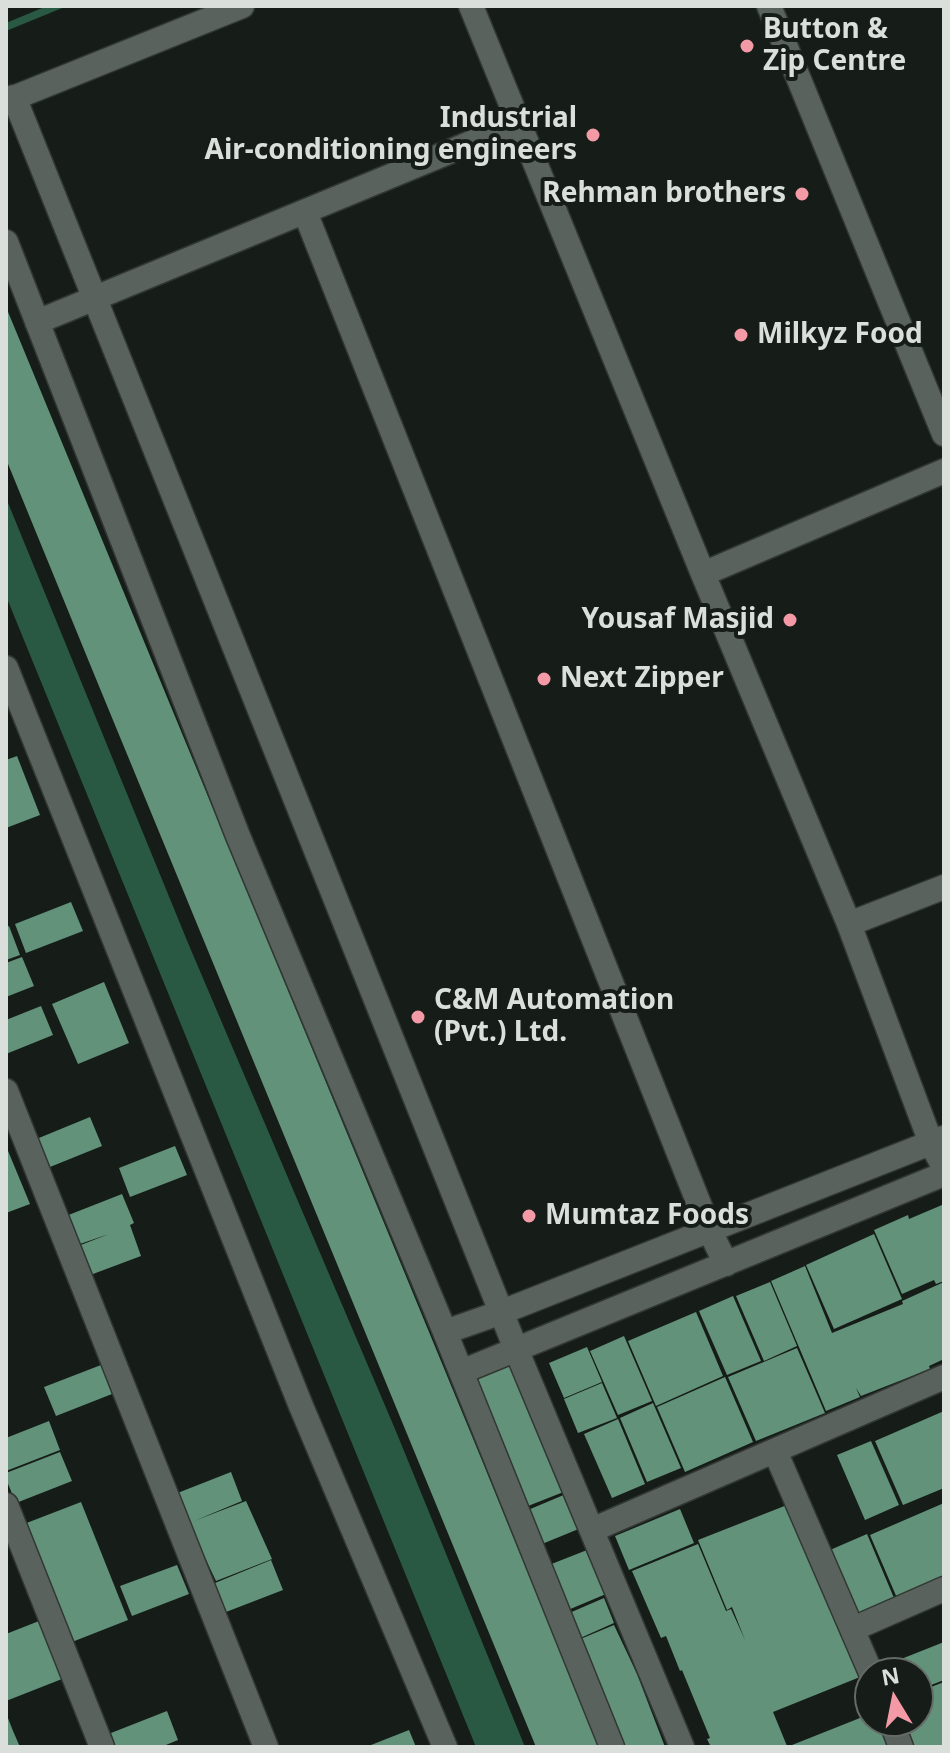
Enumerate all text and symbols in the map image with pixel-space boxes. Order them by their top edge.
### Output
place label: Button & Zip Centre [763,13,906,79]
marker: Button & Zip Centre [738,37,756,55]
place label: Industrial Air-conditioning engineers [205,102,577,168]
marker: Industrial Air-conditioning engineers [584,126,602,144]
place label: Rehman brothers [542,177,786,211]
marker: Rehman brothers [793,185,811,203]
place label: Milkyz Food [757,318,923,352]
marker: Milkyz Food [732,326,750,344]
place label: Yousaf Masjid [582,603,774,637]
marker: Yousaf Masjid [781,611,799,629]
place label: Next Zipper [560,662,724,696]
marker: Next Zipper [535,670,553,688]
place label: C&M Automation (Pvt.) Ltd. [434,984,674,1050]
marker: C&M Automation (Pvt.) Ltd. [409,1008,427,1026]
place label: Mumtaz Foods [545,1199,749,1233]
marker: Mumtaz Foods [520,1207,538,1225]
north arrow [854,1657,934,1737]
text: N [879,1659,902,1692]

